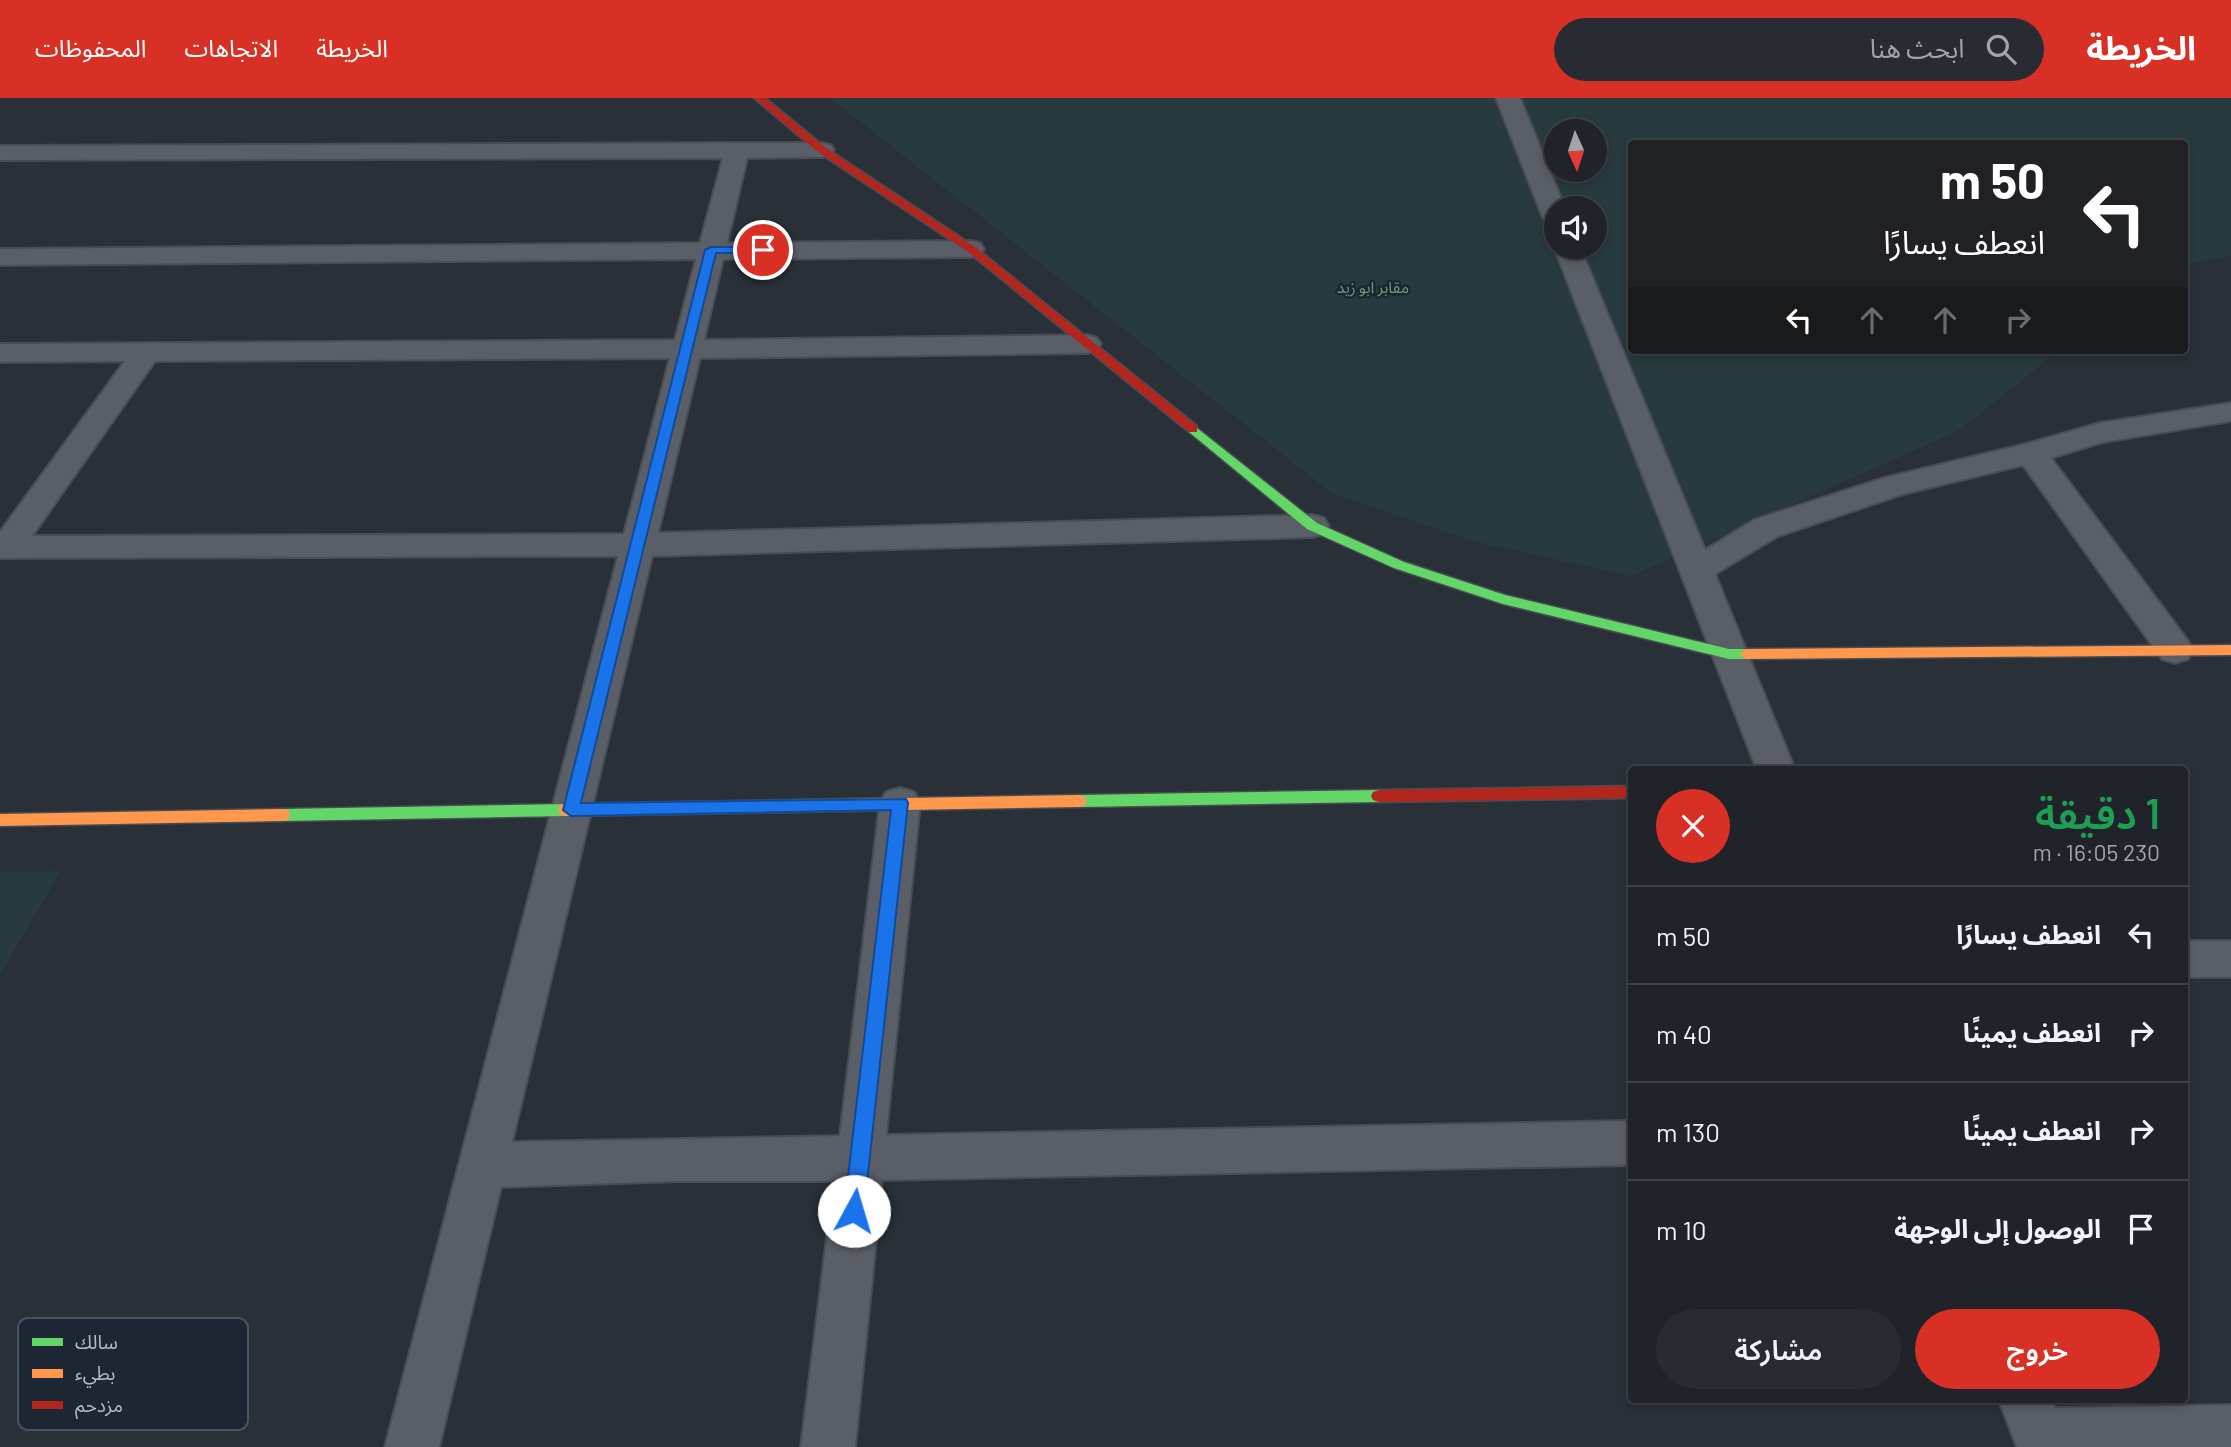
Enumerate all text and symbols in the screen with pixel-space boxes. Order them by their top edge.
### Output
search box [1554,18,2044,81]
text: الخريطة [2086,27,2196,67]
icon: search [1982,30,2020,68]
text: ابحث هنا [1870,32,1964,63]
text: المحفوظات [35,33,146,62]
text: الاتجاهات [184,33,278,62]
text: الخريطة [316,33,388,62]
north arrow [1544,119,1606,182]
map controls [1544,119,1607,259]
text: 50 m [1940,150,2045,209]
icon: left [2069,168,2160,259]
button: sound [1544,196,1607,259]
pin [733,220,793,280]
text: انعطف يسارًا [1883,222,2045,260]
icon: arrive [744,231,782,269]
park label: مقابر ابو زيد [1337,277,1409,297]
icon: left [1780,301,1818,339]
icon: ahead [1853,301,1891,339]
icon: ahead [1926,301,1964,339]
icon: right [1999,301,2037,339]
text: 1 دقيقة [2035,787,2160,837]
button: close [1656,789,1730,863]
text: 230 m · 16:05 [2033,838,2160,866]
icon: left [2122,916,2160,954]
text: انعطف يسارًا [1956,918,2101,949]
text: 50 m [1656,920,1711,951]
icon: right [2122,1014,2160,1052]
text: انعطف يمينًا [1963,1016,2101,1047]
text: 40 m [1656,1018,1712,1049]
icon: right [2122,1112,2160,1150]
text: انعطف يمينًا [1963,1114,2101,1145]
text: 130 m [1656,1116,1720,1147]
position arrow [817,1174,891,1248]
icon: arrive [2122,1210,2160,1248]
text: الوصول إلى الوجهة [1894,1212,2101,1243]
text: 10 m [1656,1214,1707,1245]
button: مشاركة [1656,1309,1901,1389]
button: خروج [1915,1309,2160,1389]
legend [18,1318,248,1430]
text: سالك [75,1330,118,1353]
text: بطيء [75,1361,115,1388]
text: مزدحم [75,1393,123,1420]

